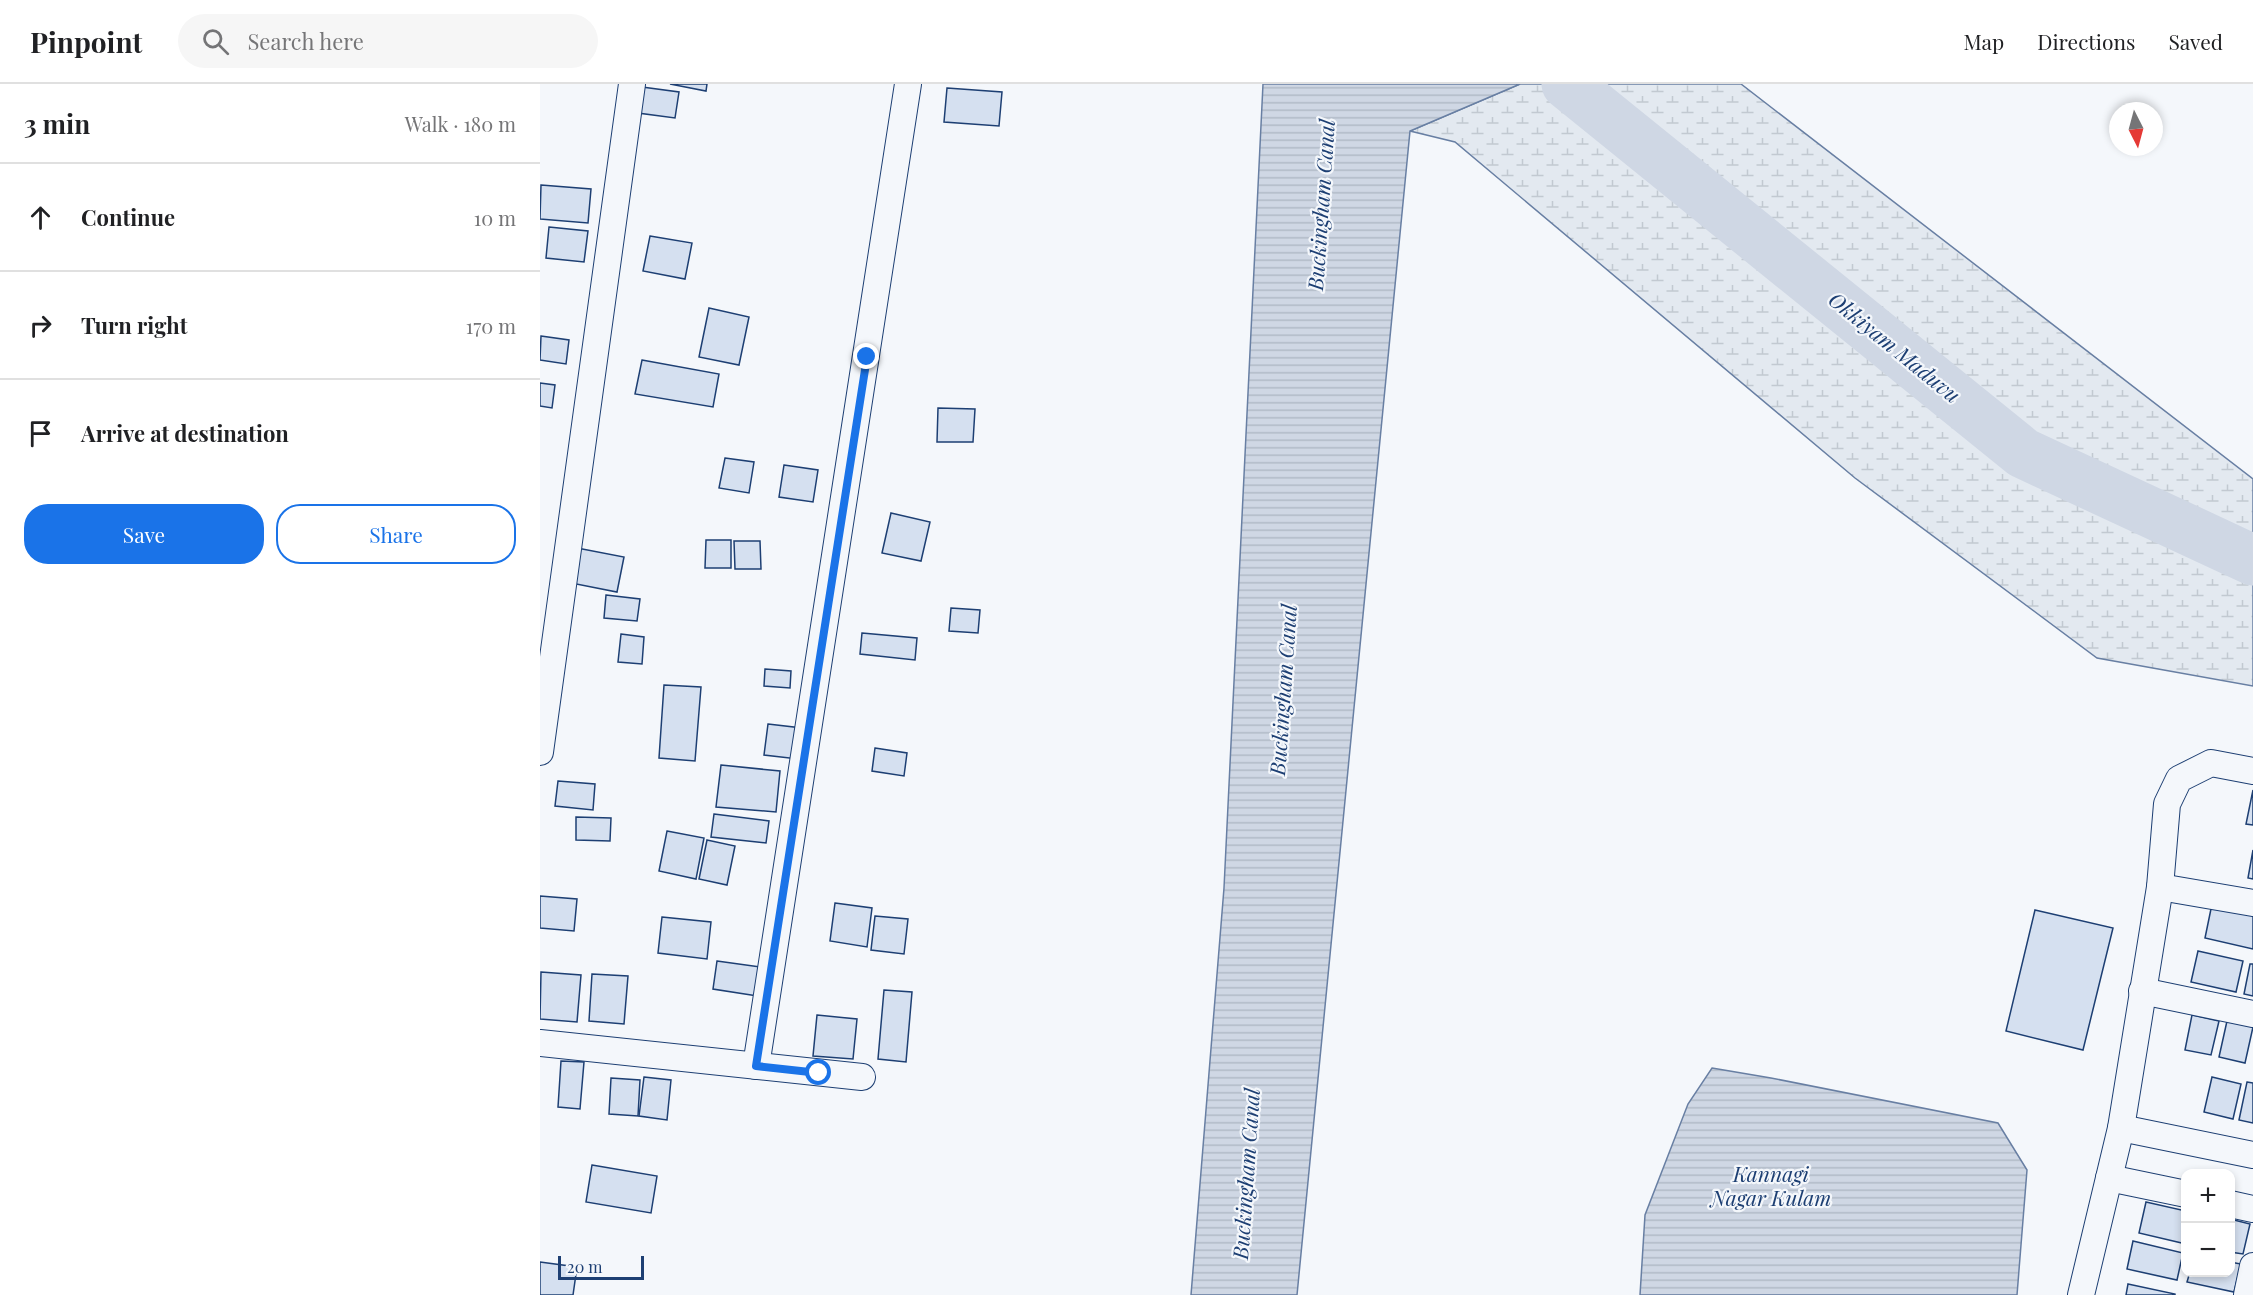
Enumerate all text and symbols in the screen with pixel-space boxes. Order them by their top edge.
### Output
search box [178,14,598,68]
text: Pinpoint [30,23,142,60]
icon: search [199,25,232,58]
text: Search here [247,26,364,56]
text: Map [1963,27,2004,55]
text: Directions [2037,27,2135,55]
text: Saved [2168,27,2223,55]
north arrow [2109,102,2163,156]
text: 3 min [24,106,90,141]
text: Walk · 180 m [405,110,516,137]
water label: Buckingham Canal [1300,117,1340,292]
icon: ahead [24,201,57,234]
text: Continue [81,202,175,232]
text: 10 m [474,204,516,231]
water label: Okkiyam Maduvu [1824,285,1967,408]
icon: right [24,309,57,342]
text: Turn right [81,310,187,340]
text: 170 m [466,312,516,339]
route end [853,343,879,369]
icon: arrive [24,417,57,450]
text: Arrive at destination [81,418,289,448]
button: Save [24,504,264,564]
button: Share [276,504,516,564]
water label: Buckingham Canal [1262,602,1302,777]
route start [805,1059,831,1085]
water label: Buckingham Canal [1225,1086,1265,1261]
water label: Kannagi Nagar Kulam [1709,1159,1831,1211]
map controls [2181,1169,2235,1277]
button: + [2181,1169,2235,1223]
button: − [2181,1223,2235,1277]
scale bar [558,1253,644,1280]
text: 20 m [567,1256,602,1277]

